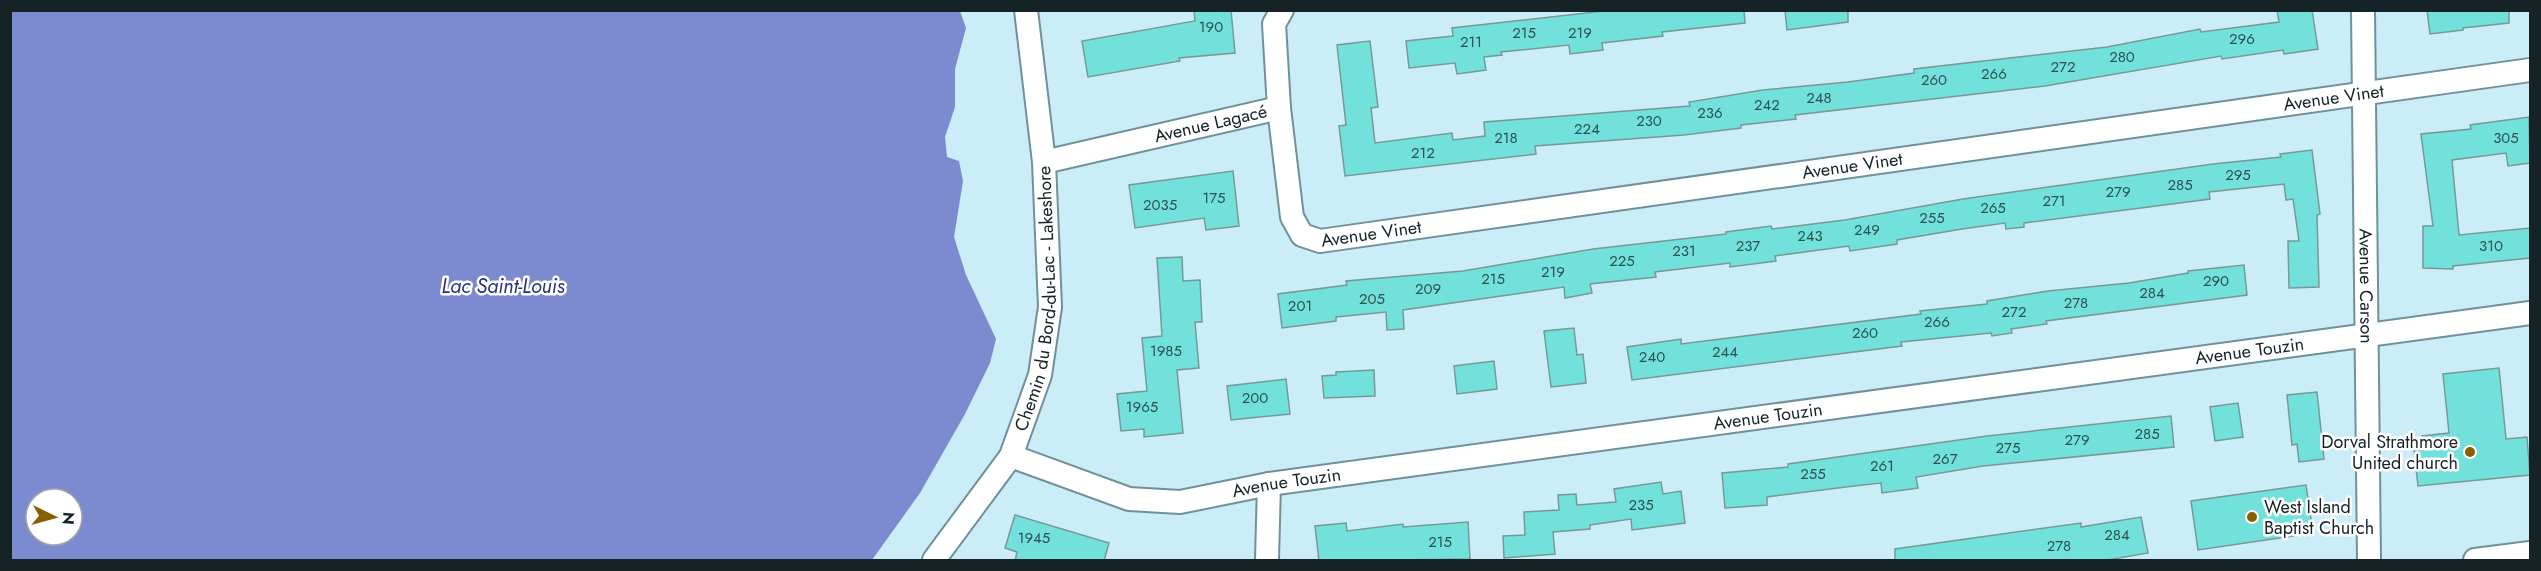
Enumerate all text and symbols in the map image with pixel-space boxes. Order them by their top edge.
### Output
house number: 190 [1199,16,1223,38]
house number: 215 [1512,22,1536,44]
house number: 219 [1568,22,1592,44]
house number: 296 [2229,28,2255,50]
house number: 211 [1460,31,1482,53]
house number: 280 [2109,46,2135,68]
house number: 272 [2051,56,2075,78]
house number: 266 [1981,63,2007,85]
house number: 260 [1921,69,1947,91]
street label: Avenue Vinet [2282,78,2386,118]
house number: 248 [1806,87,1832,109]
house number: 242 [1754,94,1780,116]
street label: Avenue Lagacé [1152,98,1270,149]
house number: 236 [1697,102,1723,124]
house number: 230 [1636,110,1662,132]
house number: 224 [1574,118,1600,140]
house number: 218 [1494,127,1518,149]
house number: 305 [2493,127,2519,149]
house number: 212 [1411,142,1435,164]
street label: Avenue Vinet [1800,146,1905,186]
house number: 295 [2225,164,2251,186]
street label: Chemin du Bord-du-Lac - Lakeshore [1008,165,1063,435]
house number: 285 [2167,174,2193,196]
house number: 279 [2105,181,2131,203]
house number: 175 [1202,187,1226,209]
house number: 271 [2042,190,2066,212]
house number: 2035 [1143,194,1177,216]
house number: 265 [1980,197,2006,219]
house number: 255 [1919,207,1945,229]
street label: Avenue Vinet [1319,214,1424,254]
house number: 249 [1854,219,1880,241]
house number: 243 [1797,225,1823,247]
street label: Avenue Carson [2352,228,2380,344]
house number: 237 [1736,235,1760,257]
house number: 310 [2479,235,2503,257]
house number: 231 [1672,240,1696,262]
house number: 225 [1609,250,1635,272]
house number: 219 [1541,261,1565,283]
house number: 215 [1481,268,1505,290]
house number: 290 [2203,270,2229,292]
water label: Lac Saint-Louis [441,272,565,301]
house number: 209 [1415,278,1441,300]
house number: 284 [2139,282,2165,304]
house number: 205 [1359,288,1385,310]
house number: 278 [2064,292,2088,314]
house number: 201 [1288,295,1312,317]
house number: 272 [2002,301,2026,323]
house number: 266 [1924,311,1950,333]
house number: 260 [1852,322,1878,344]
street label: Avenue Touzin [2193,331,2306,371]
house number: 1985 [1150,340,1182,362]
house number: 244 [1712,341,1738,363]
house number: 240 [1639,346,1665,368]
house number: 200 [1242,387,1268,409]
house number: 1965 [1126,396,1158,418]
street label: Avenue Touzin [1712,396,1824,437]
house number: 285 [2134,423,2160,445]
house number: 279 [2064,429,2090,451]
place label: Dorval Strathmore United church [2321,429,2458,476]
house number: 275 [1996,437,2020,459]
marker: Dorval Strathmore United church [2463,445,2477,459]
house number: 267 [1932,448,1958,470]
house number: 261 [1870,455,1894,477]
street label: Avenue Touzin [1230,461,1343,504]
house number: 255 [1800,463,1826,485]
north arrow [24,487,84,547]
house number: 235 [1628,494,1654,516]
place label: West Island Baptist Church [2264,494,2374,541]
marker: West Island Baptist Church [2245,510,2259,524]
text: N [56,511,80,526]
house number: 284 [2104,524,2130,546]
house number: 1945 [1018,527,1050,549]
house number: 215 [1428,531,1452,553]
house number: 278 [2047,535,2071,557]

